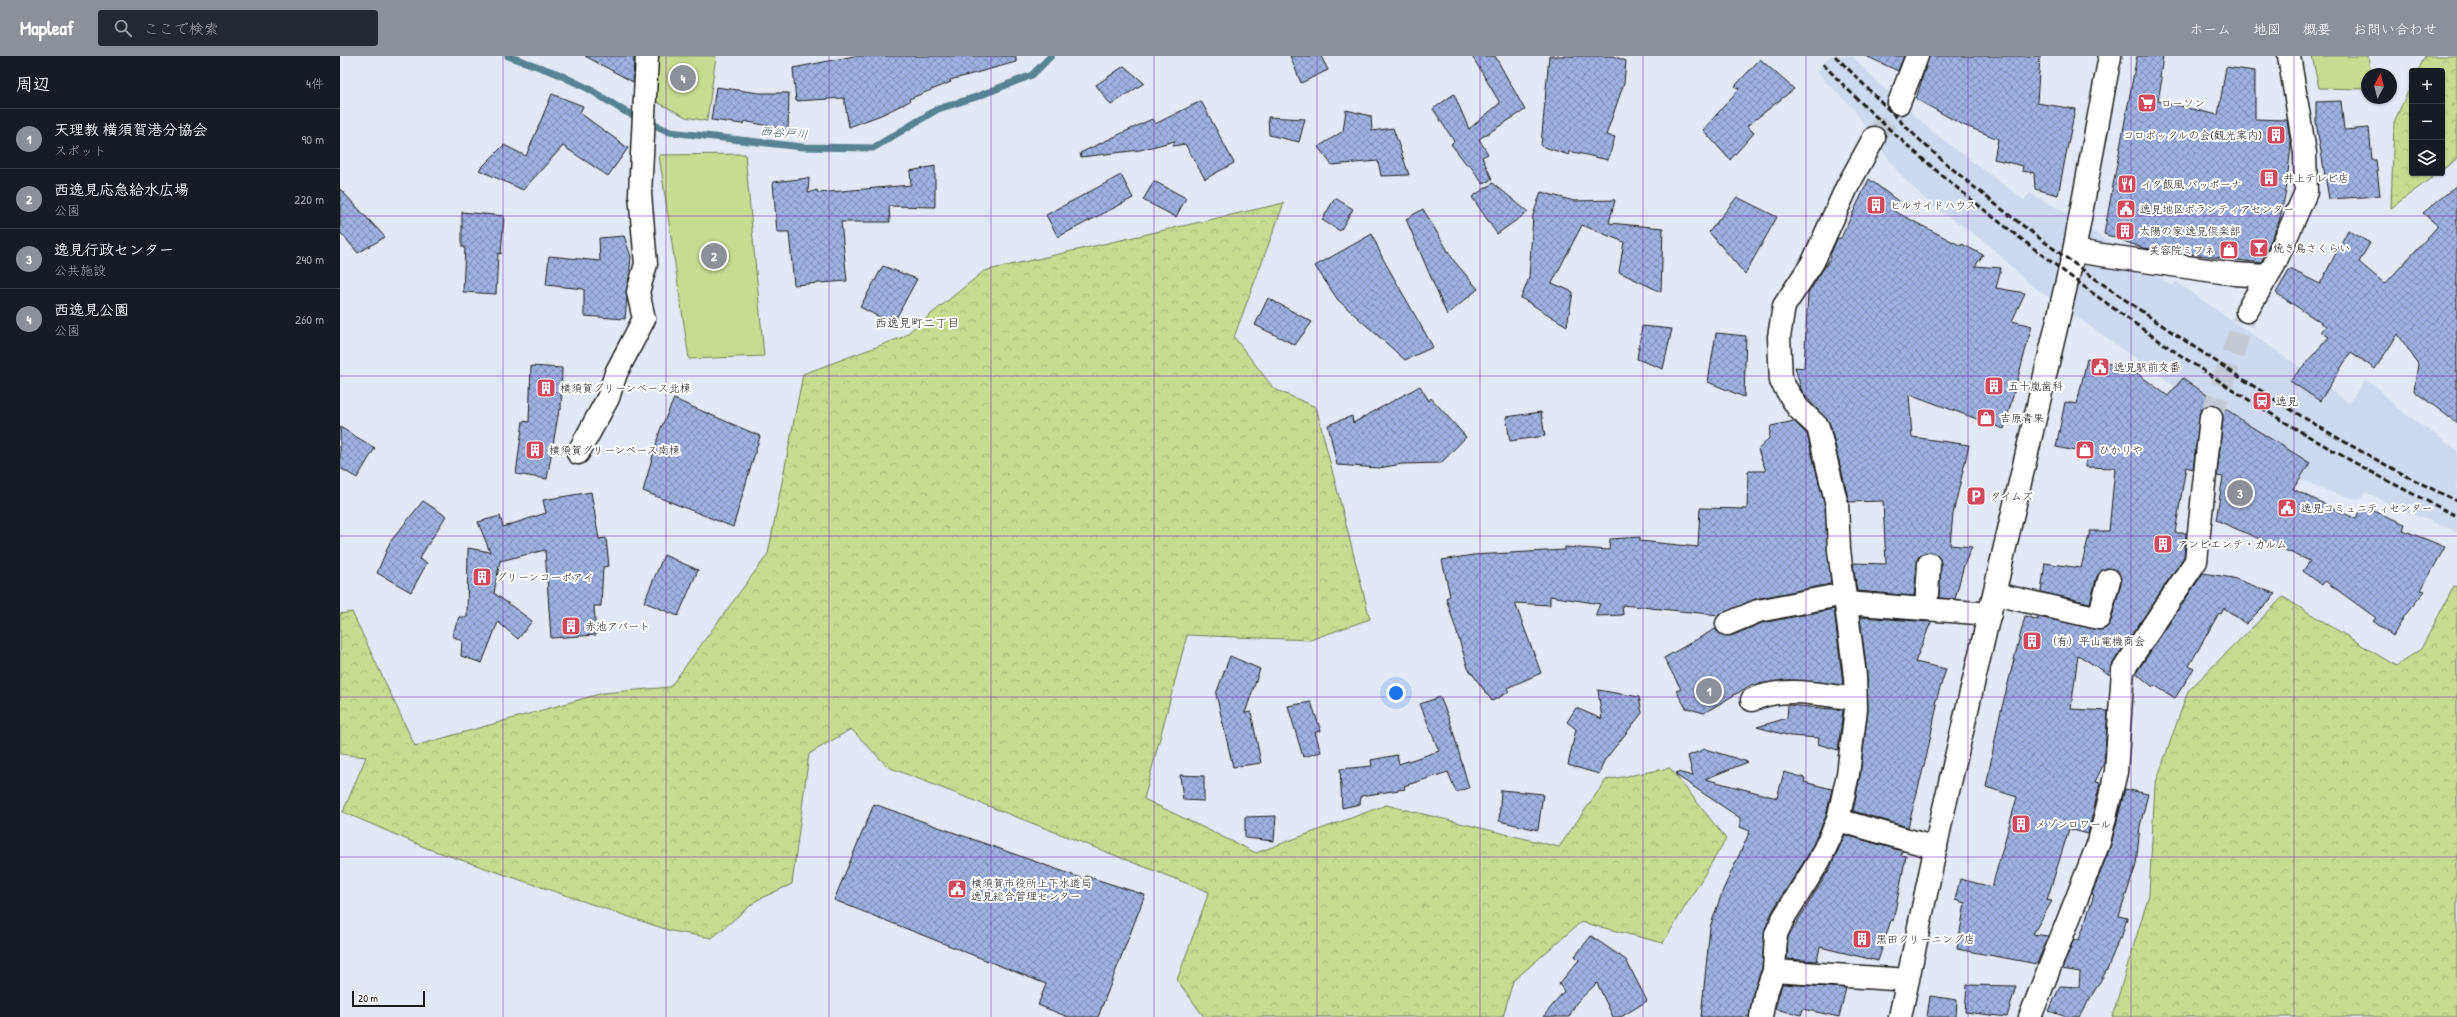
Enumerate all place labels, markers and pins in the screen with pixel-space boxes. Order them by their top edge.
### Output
pin: 4 [670,63,696,93]
supermarket icon: ローソン [2136,92,2158,114]
place label: ローソン [2161,96,2205,110]
building icon: コロボックルの会(観光案内) [2265,124,2287,146]
place label: コロボックルの会(観光案内) [2123,128,2262,142]
building icon: 井上テレビ店 [2258,167,2280,189]
place label: 井上テレビ店 [2283,171,2349,185]
restaurant icon: イタ飯風 パッポーナ [2116,173,2138,195]
place label: イタ飯風 パッポーナ [2141,177,2242,191]
building icon: ヒルサイドハウス [1865,194,1887,216]
place label: ヒルサイドハウス [1890,198,1976,212]
public building icon: 逸見地区ボランティアセンター [2115,198,2137,220]
place label: 逸見地区ボランティアセンター [2140,202,2294,216]
building icon: 太陽の家 逸見倶楽部 [2114,220,2136,242]
place label: 太陽の家 逸見倶楽部 [2139,224,2241,238]
bar icon: 焼き鳥さくらい [2248,237,2270,259]
shop icon: 美容院ミフネ [2218,239,2240,261]
pin: 2 [701,241,727,271]
place label: 焼き鳥さくらい [2273,241,2350,255]
place label: 美容院ミフネ [2149,243,2215,257]
public building icon: 逸見駅前交番 [2089,356,2111,378]
place label: 逸見駅前交番 [2114,360,2180,374]
building icon: 五十嵐歯科 [1983,375,2005,397]
building icon: 横須賀グリーンベース北棟 [535,377,557,399]
place label: 五十嵐歯科 [2008,379,2063,393]
place label: 横須賀グリーンベース北棟 [560,381,691,395]
station icon: 逸見 [2251,390,2273,412]
place label: 逸見 [2276,394,2298,408]
shop icon: 吉原青果 [1975,407,1997,429]
place label: 吉原青果 [2000,411,2044,425]
building icon: 横須賀グリーンベース南棟 [524,439,546,461]
shop icon: ひかりや [2074,439,2096,461]
place label: 横須賀グリーンベース南棟 [549,443,680,457]
place label: ひかりや [2099,443,2143,457]
pin: 3 [2227,478,2253,508]
parking icon: タイムズ [1965,485,1987,507]
place label: タイムズ [1990,489,2033,503]
public building icon: 逸見コミュニティセンター [2276,497,2298,519]
place label: 逸見コミュニティセンター [2301,501,2433,515]
building icon: アンビエンテ・カルム [2152,533,2174,555]
place label: アンビエンテ・カルム [2177,537,2287,551]
building icon: グリーンコーポアイ [471,566,493,588]
place label: グリーンコーポアイ [496,570,594,584]
building icon: 赤池アパート [560,615,582,637]
place label: 赤池アパート [585,619,650,633]
building icon: （有）平山電機商会 [2021,630,2043,652]
place label: （有）平山電機商会 [2046,634,2145,648]
pin: 1 [1696,676,1722,706]
building icon: メゾンロワール [2010,813,2032,835]
place label: メゾンロワール [2035,817,2111,831]
place label: 横須賀市役所上下水道局 逸見総合管理センター [971,876,1092,903]
public building icon: 横須賀市役所上下水道局 逸見総合管理センター [946,878,968,900]
building icon: 黒田クリーニング店 [1851,928,1873,950]
place label: 黒田クリーニング店 [1876,932,1975,946]

